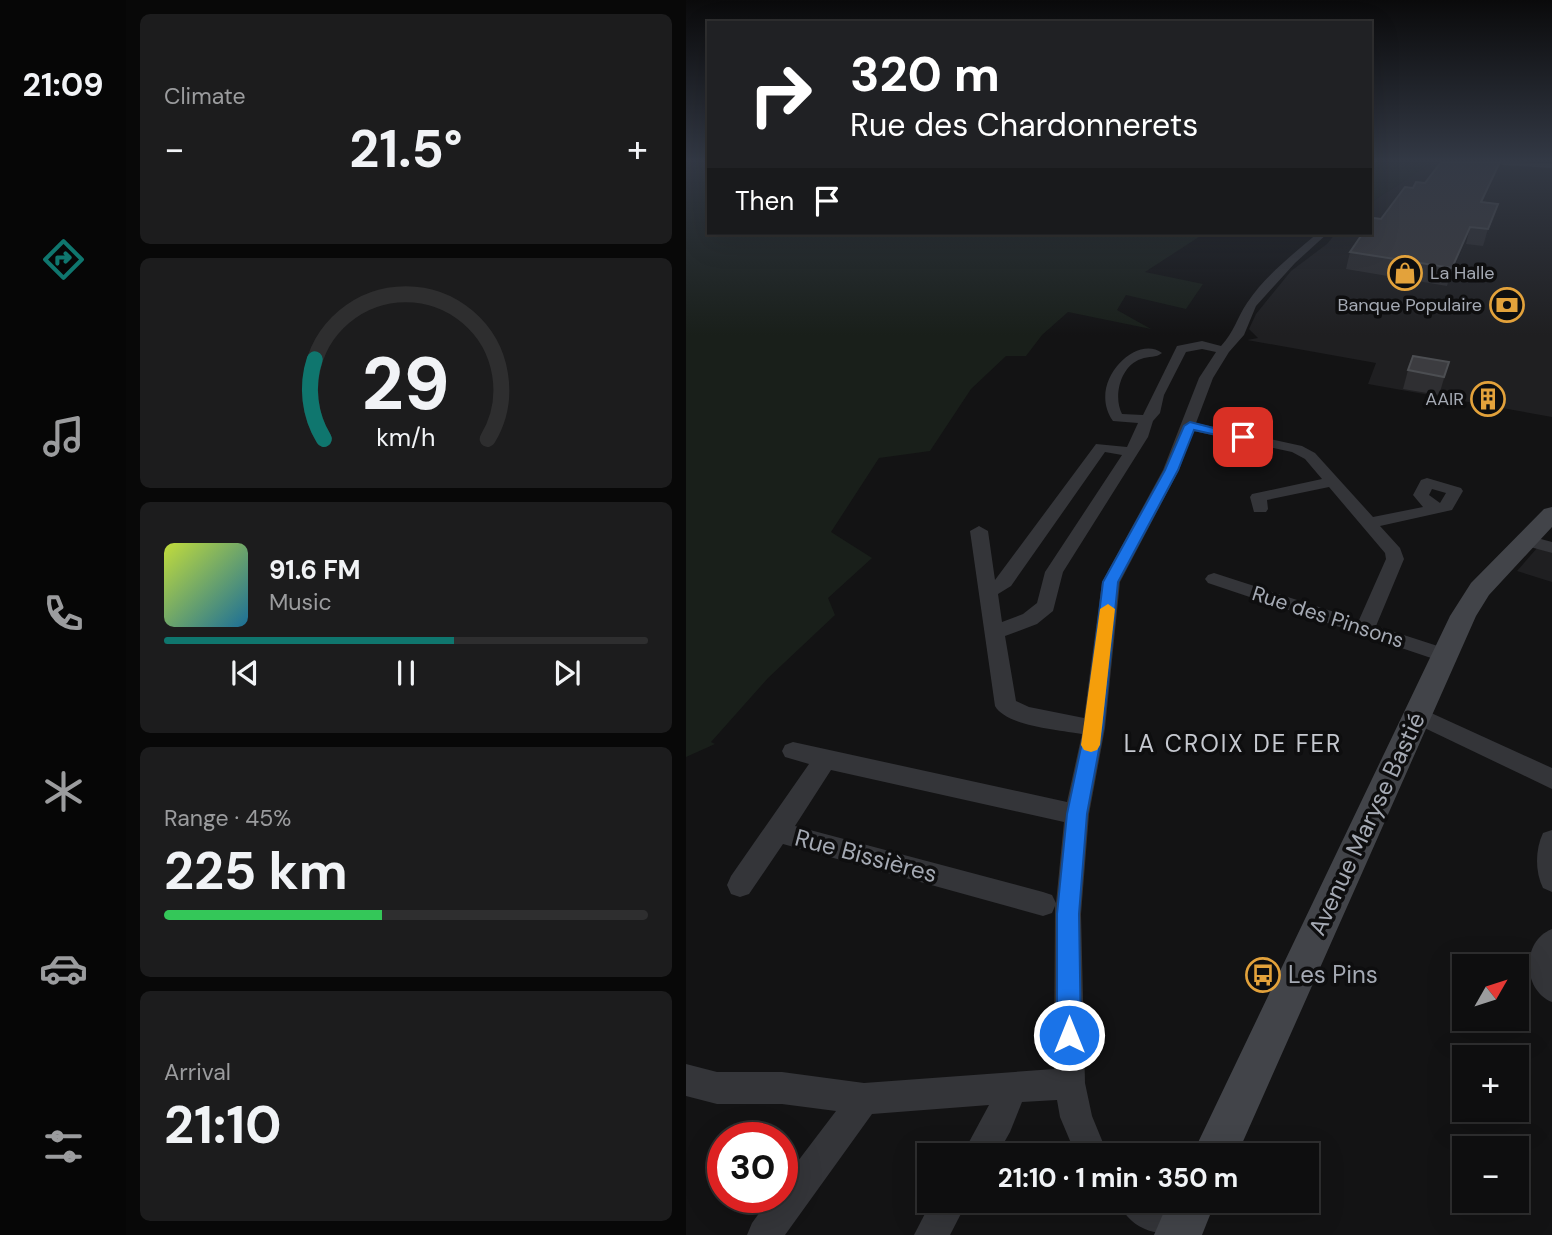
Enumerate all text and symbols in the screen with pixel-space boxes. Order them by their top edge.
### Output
text: 320 m [850,42,1000,106]
icon: right [735,49,826,140]
text: 21:09 [22,64,104,106]
text: Climate [164,81,246,111]
text: Rue des Chardonnerets [850,104,1198,146]
text: 21.5° [349,115,463,183]
text: − [164,124,185,174]
text: + [627,124,648,174]
icon: arrive [808,182,846,220]
text: Then [735,184,794,218]
icon: directions [39,235,88,284]
shop icon: La Halle [1386,254,1424,292]
place label: La Halle [1430,261,1494,285]
bank icon: Banque Populaire [1488,286,1526,324]
place label: Banque Populaire [1338,293,1482,317]
text: 29 [362,338,450,433]
building icon: AAIR [1469,380,1507,418]
place label: AAIR [1425,387,1464,411]
pin [1213,407,1273,467]
icon: music [39,412,88,461]
icon: arrive [1224,418,1262,456]
text: km/h [376,421,436,454]
text: 91.6 FM [269,553,361,587]
street label: Rue des Pinsons [1248,579,1408,655]
text: Music [269,587,332,617]
icon: phone [39,589,88,638]
icon: previous [226,654,264,692]
icon: pause [387,654,425,692]
icon: next [548,654,586,692]
street label: Avenue Maryse Bastié [1301,707,1432,940]
district label: LA CROIX DE FER [1124,728,1342,759]
icon: climate [39,767,88,816]
text: Range · 45% [164,803,291,833]
street label: Rue Bissières [792,822,941,889]
text: 225 km [164,837,348,905]
icon: car [39,944,88,993]
north arrow [1452,954,1530,1031]
map controls [1452,954,1529,1213]
bus stop icon: Les Pins [1244,956,1282,994]
place label: Les Pins [1288,959,1378,990]
position arrow [1032,998,1106,1072]
button: + [1452,1045,1529,1122]
text: Arrival [164,1057,231,1087]
text: 21:10 [164,1091,282,1159]
icon: filters [39,1122,88,1171]
speed limit sign: 30 [707,1122,798,1213]
button: − [1452,1136,1529,1213]
text: 21:10 · 1 min · 350 m [998,1161,1238,1195]

